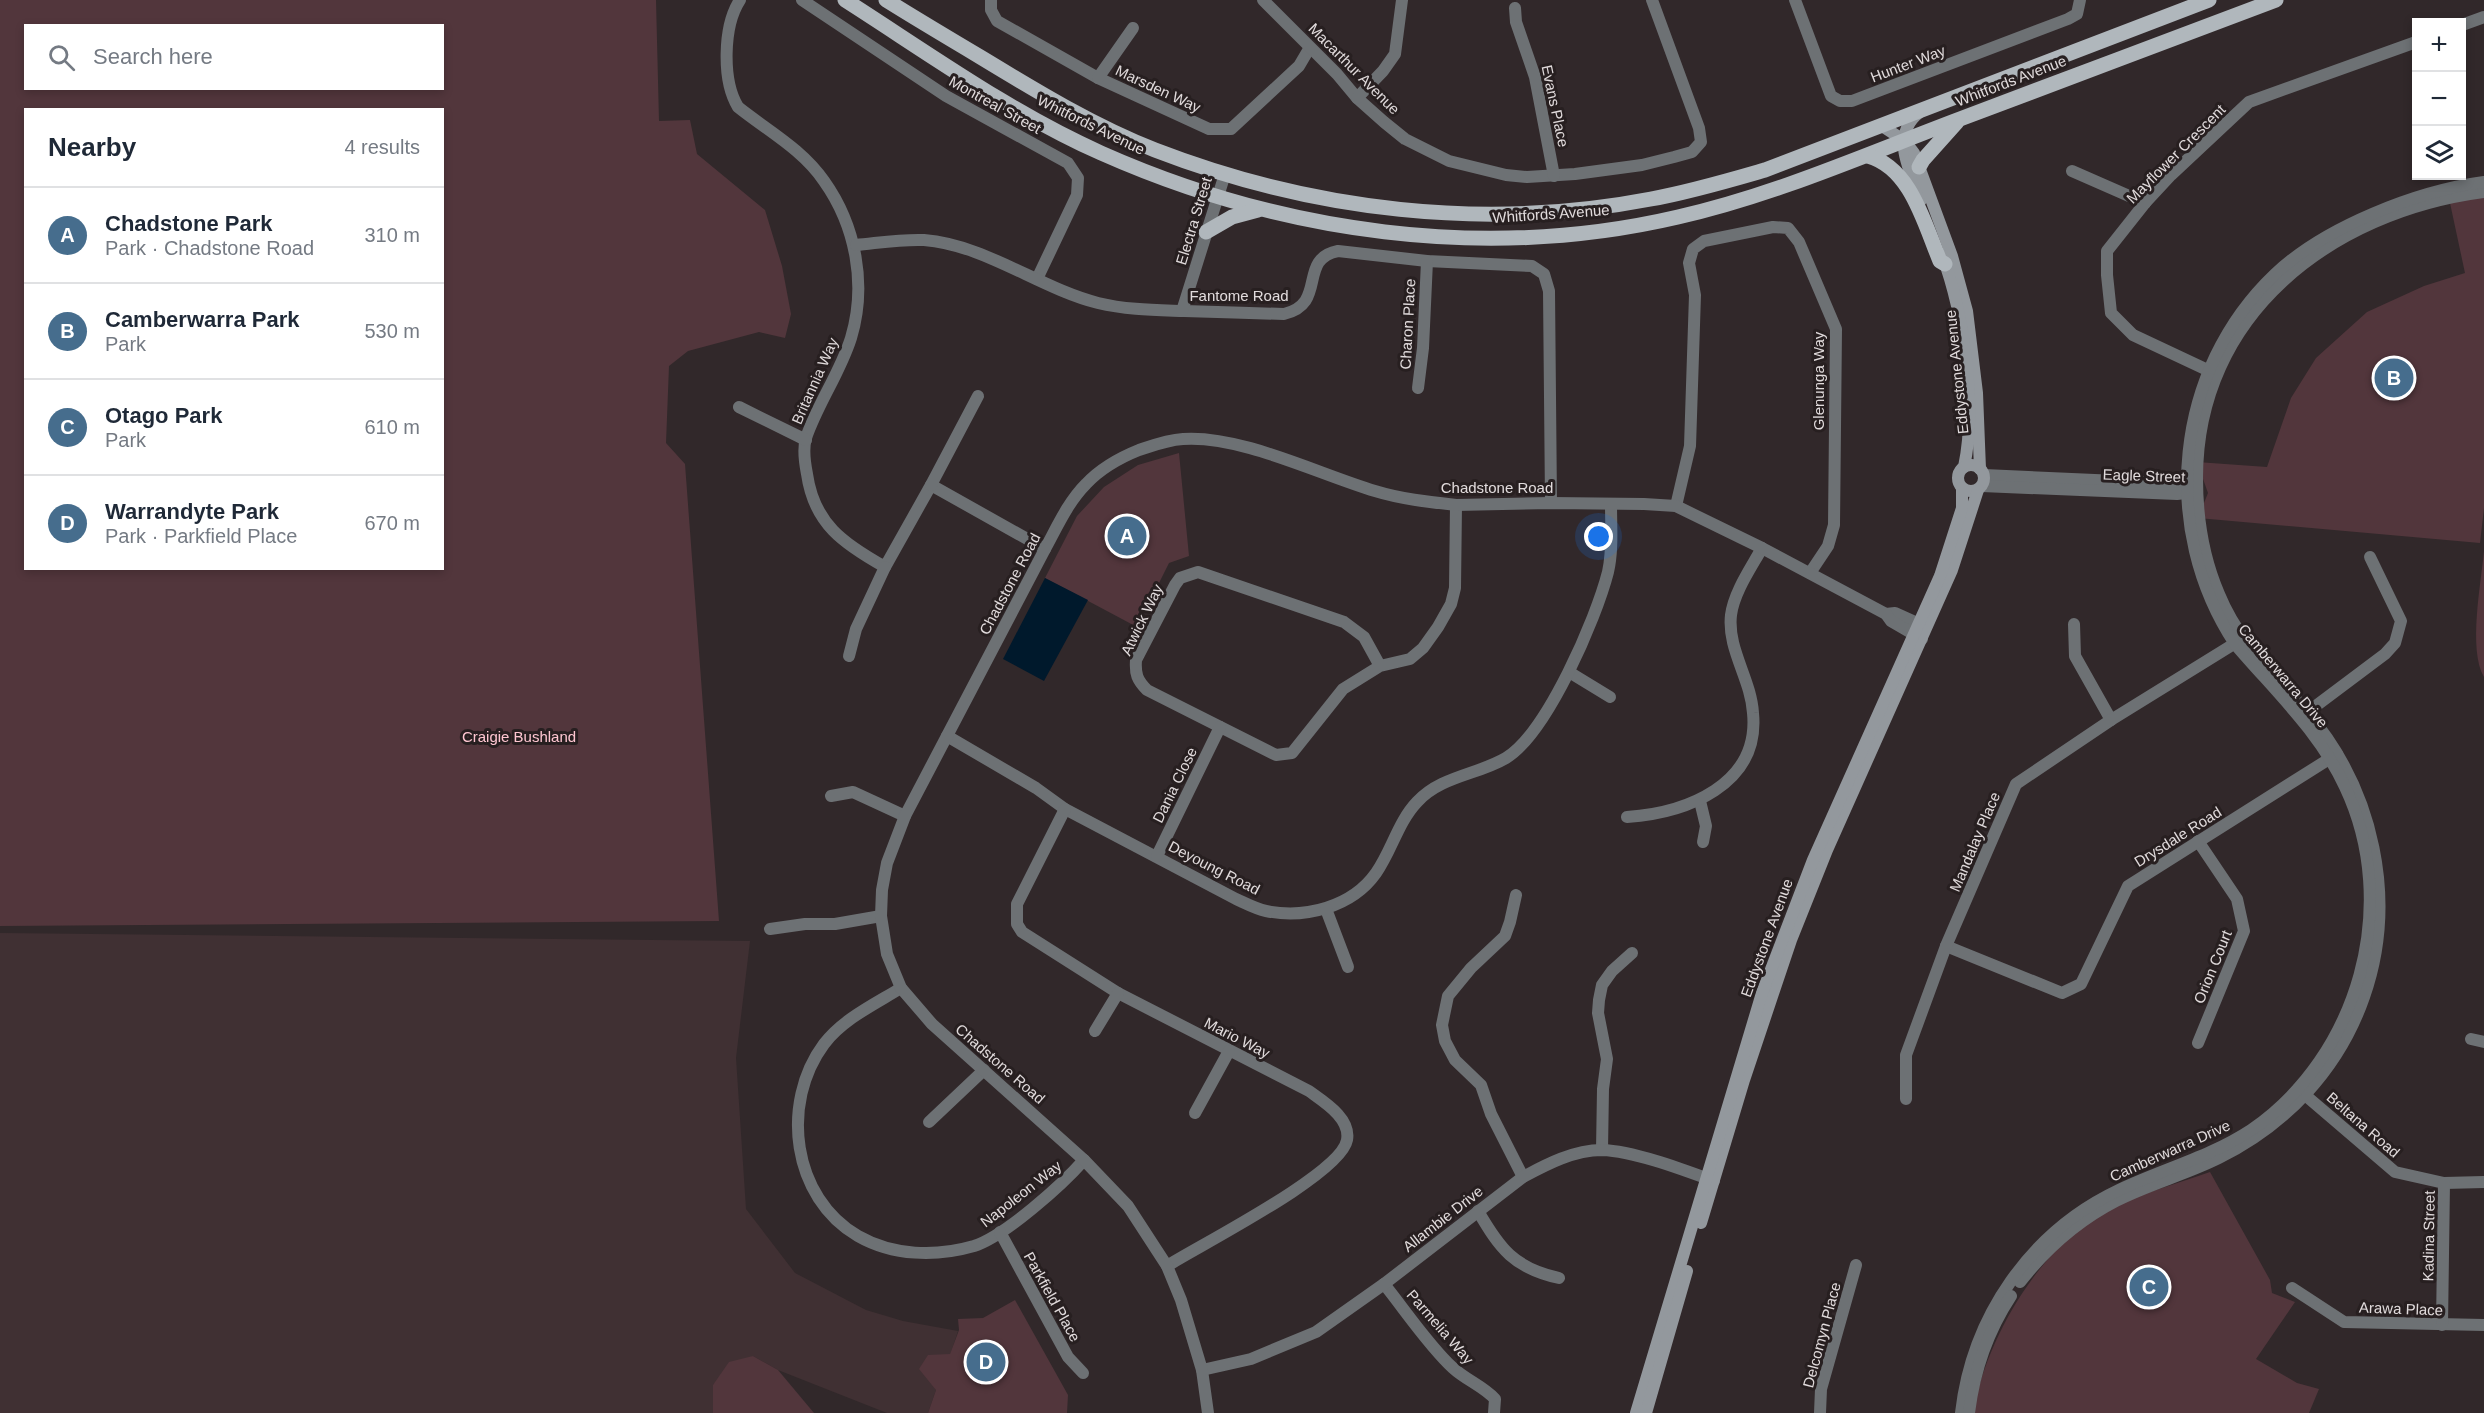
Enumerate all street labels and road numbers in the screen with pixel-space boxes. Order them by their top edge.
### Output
street label: Macarthur Avenue [1305,20,1403,118]
street label: Hunter Way [1868,41,1948,86]
street label: Whitfords Avenue [1953,52,2069,109]
street label: Marsden Way [1113,61,1204,116]
street label: Evans Place [1539,63,1572,148]
street label: Montreal Street [946,72,1045,137]
street label: Whitfords Avenue [1035,91,1148,158]
street label: Mayflower Crescent [2123,100,2229,207]
street label: Electra Street [1172,174,1215,267]
street label: Whitfords Avenue [1492,201,1610,226]
street label: Charon Place [1397,278,1418,370]
street label: Fantome Road [1189,287,1289,304]
street label: Eddystone Avenue [1942,309,1971,435]
street label: Glenunga Way [1810,331,1827,430]
street label: Britannia Way [788,334,841,427]
street label: Eagle Street [2102,466,2186,485]
street label: Chadstone Road [1441,479,1553,496]
street label: Chadstone Road [976,530,1043,637]
street label: Atwick Way [1117,581,1166,658]
street label: Camberwarra Drive [2235,620,2332,731]
street label: Dania Close [1149,744,1200,825]
street label: Mandalay Place [1946,789,2003,894]
street label: Drysdale Road [2131,803,2224,870]
street label: Deyoung Road [1166,837,1263,898]
street label: Eddystone Avenue [1737,876,1796,999]
street label: Orion Court [2190,927,2235,1006]
street label: Mario Way [1202,1014,1273,1061]
street label: Chadstone Road [952,1020,1048,1107]
street label: Beltana Road [2323,1088,2403,1161]
street label: Camberwarra Drive [2107,1116,2233,1185]
street label: Napoleon Way [977,1156,1065,1230]
street label: Allambie Drive [1399,1182,1486,1255]
street label: Kadina Street [2419,1190,2438,1282]
street label: Parkfield Place [1021,1249,1084,1345]
street label: Delcomyn Place [1799,1280,1844,1389]
street label: Parmelia Way [1404,1286,1478,1368]
street label: Arawa Place [2359,1299,2443,1318]

